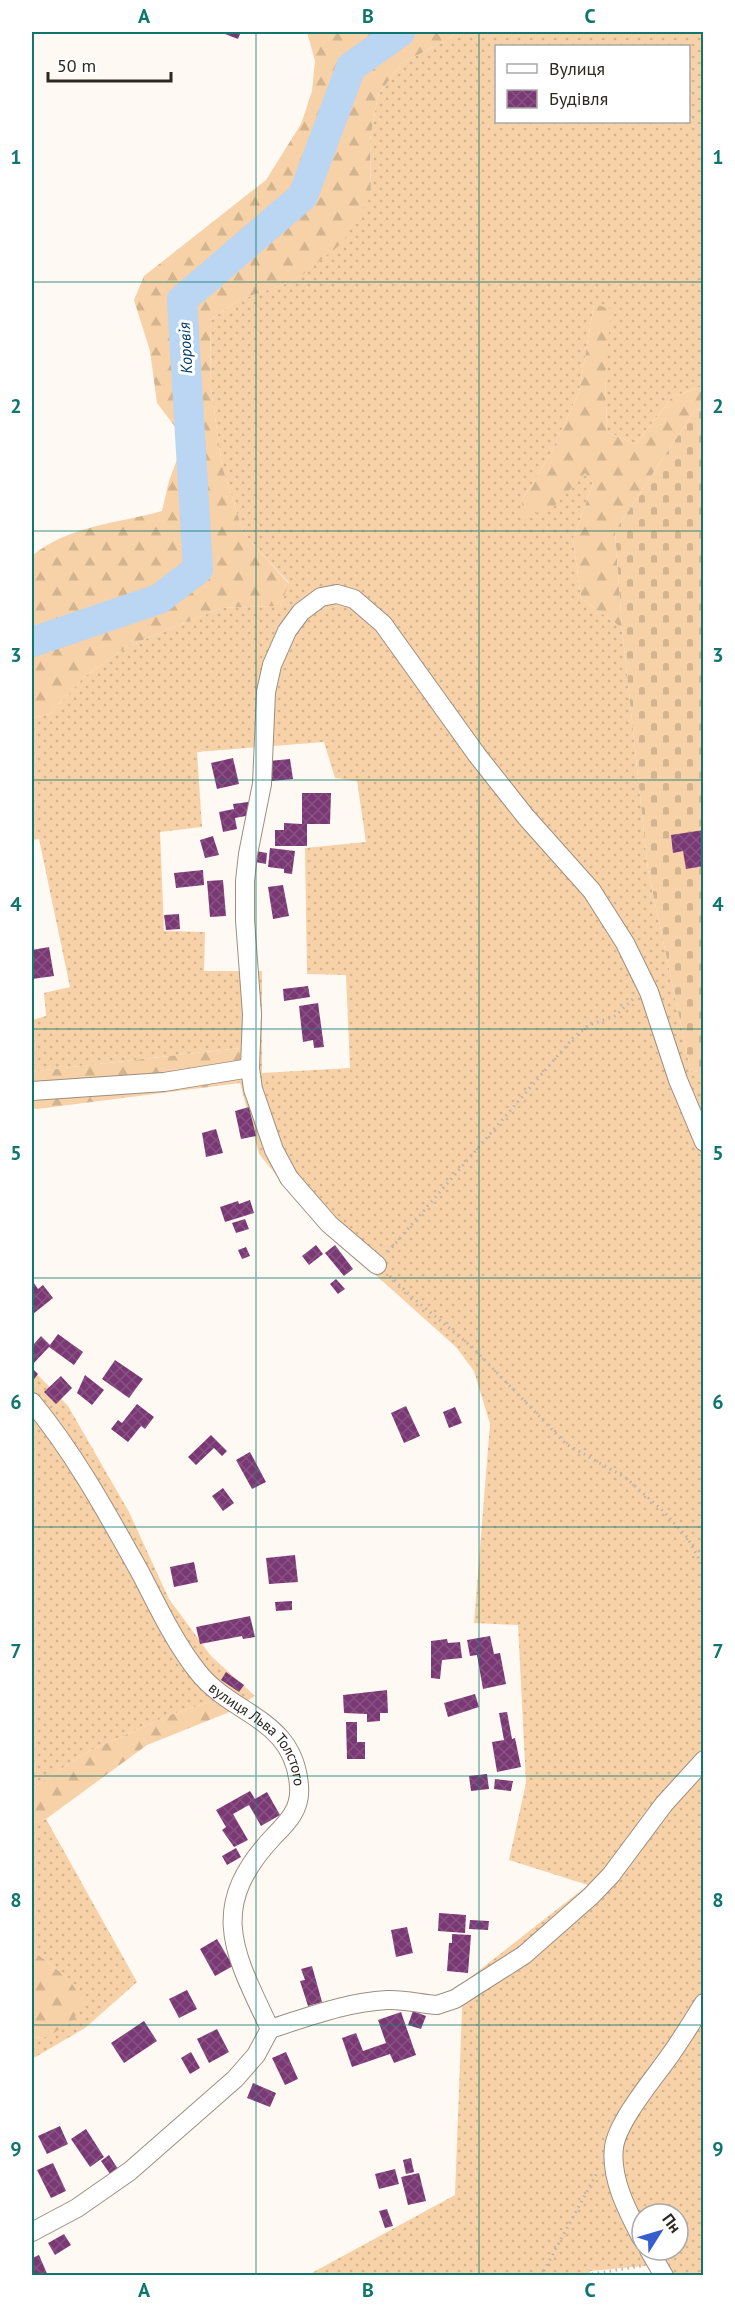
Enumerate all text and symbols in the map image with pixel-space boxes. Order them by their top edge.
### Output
text: A [138,3,151,29]
text: B [362,3,374,29]
text: C [584,3,596,29]
scale bar [48,45,171,83]
legend [495,45,690,123]
text: 50 m [57,54,96,77]
text: Вулиця [549,57,605,80]
text: Будівля [549,87,608,110]
text: 1 [10,144,22,170]
text: 1 [712,144,724,170]
water label: Коровія [174,321,196,374]
text: 2 [10,393,22,419]
text: 2 [712,393,724,419]
text: 3 [10,642,22,668]
text: 3 [712,642,724,668]
text: 4 [10,891,22,917]
text: 4 [712,891,724,917]
text: 5 [10,1140,22,1166]
text: 5 [712,1140,724,1166]
text: 6 [10,1389,22,1415]
text: 6 [712,1389,724,1415]
text: 7 [10,1638,22,1664]
text: 7 [712,1638,724,1664]
street label: вулиця Льва Толстого [205,1678,309,1787]
text: 8 [10,1887,22,1913]
text: 8 [712,1887,724,1913]
text: 9 [10,2136,22,2162]
text: 9 [712,2136,724,2162]
north arrow [630,2202,690,2262]
text: Пн [658,2209,686,2237]
text: A [138,2277,151,2303]
text: B [362,2277,374,2303]
text: C [584,2277,596,2303]

